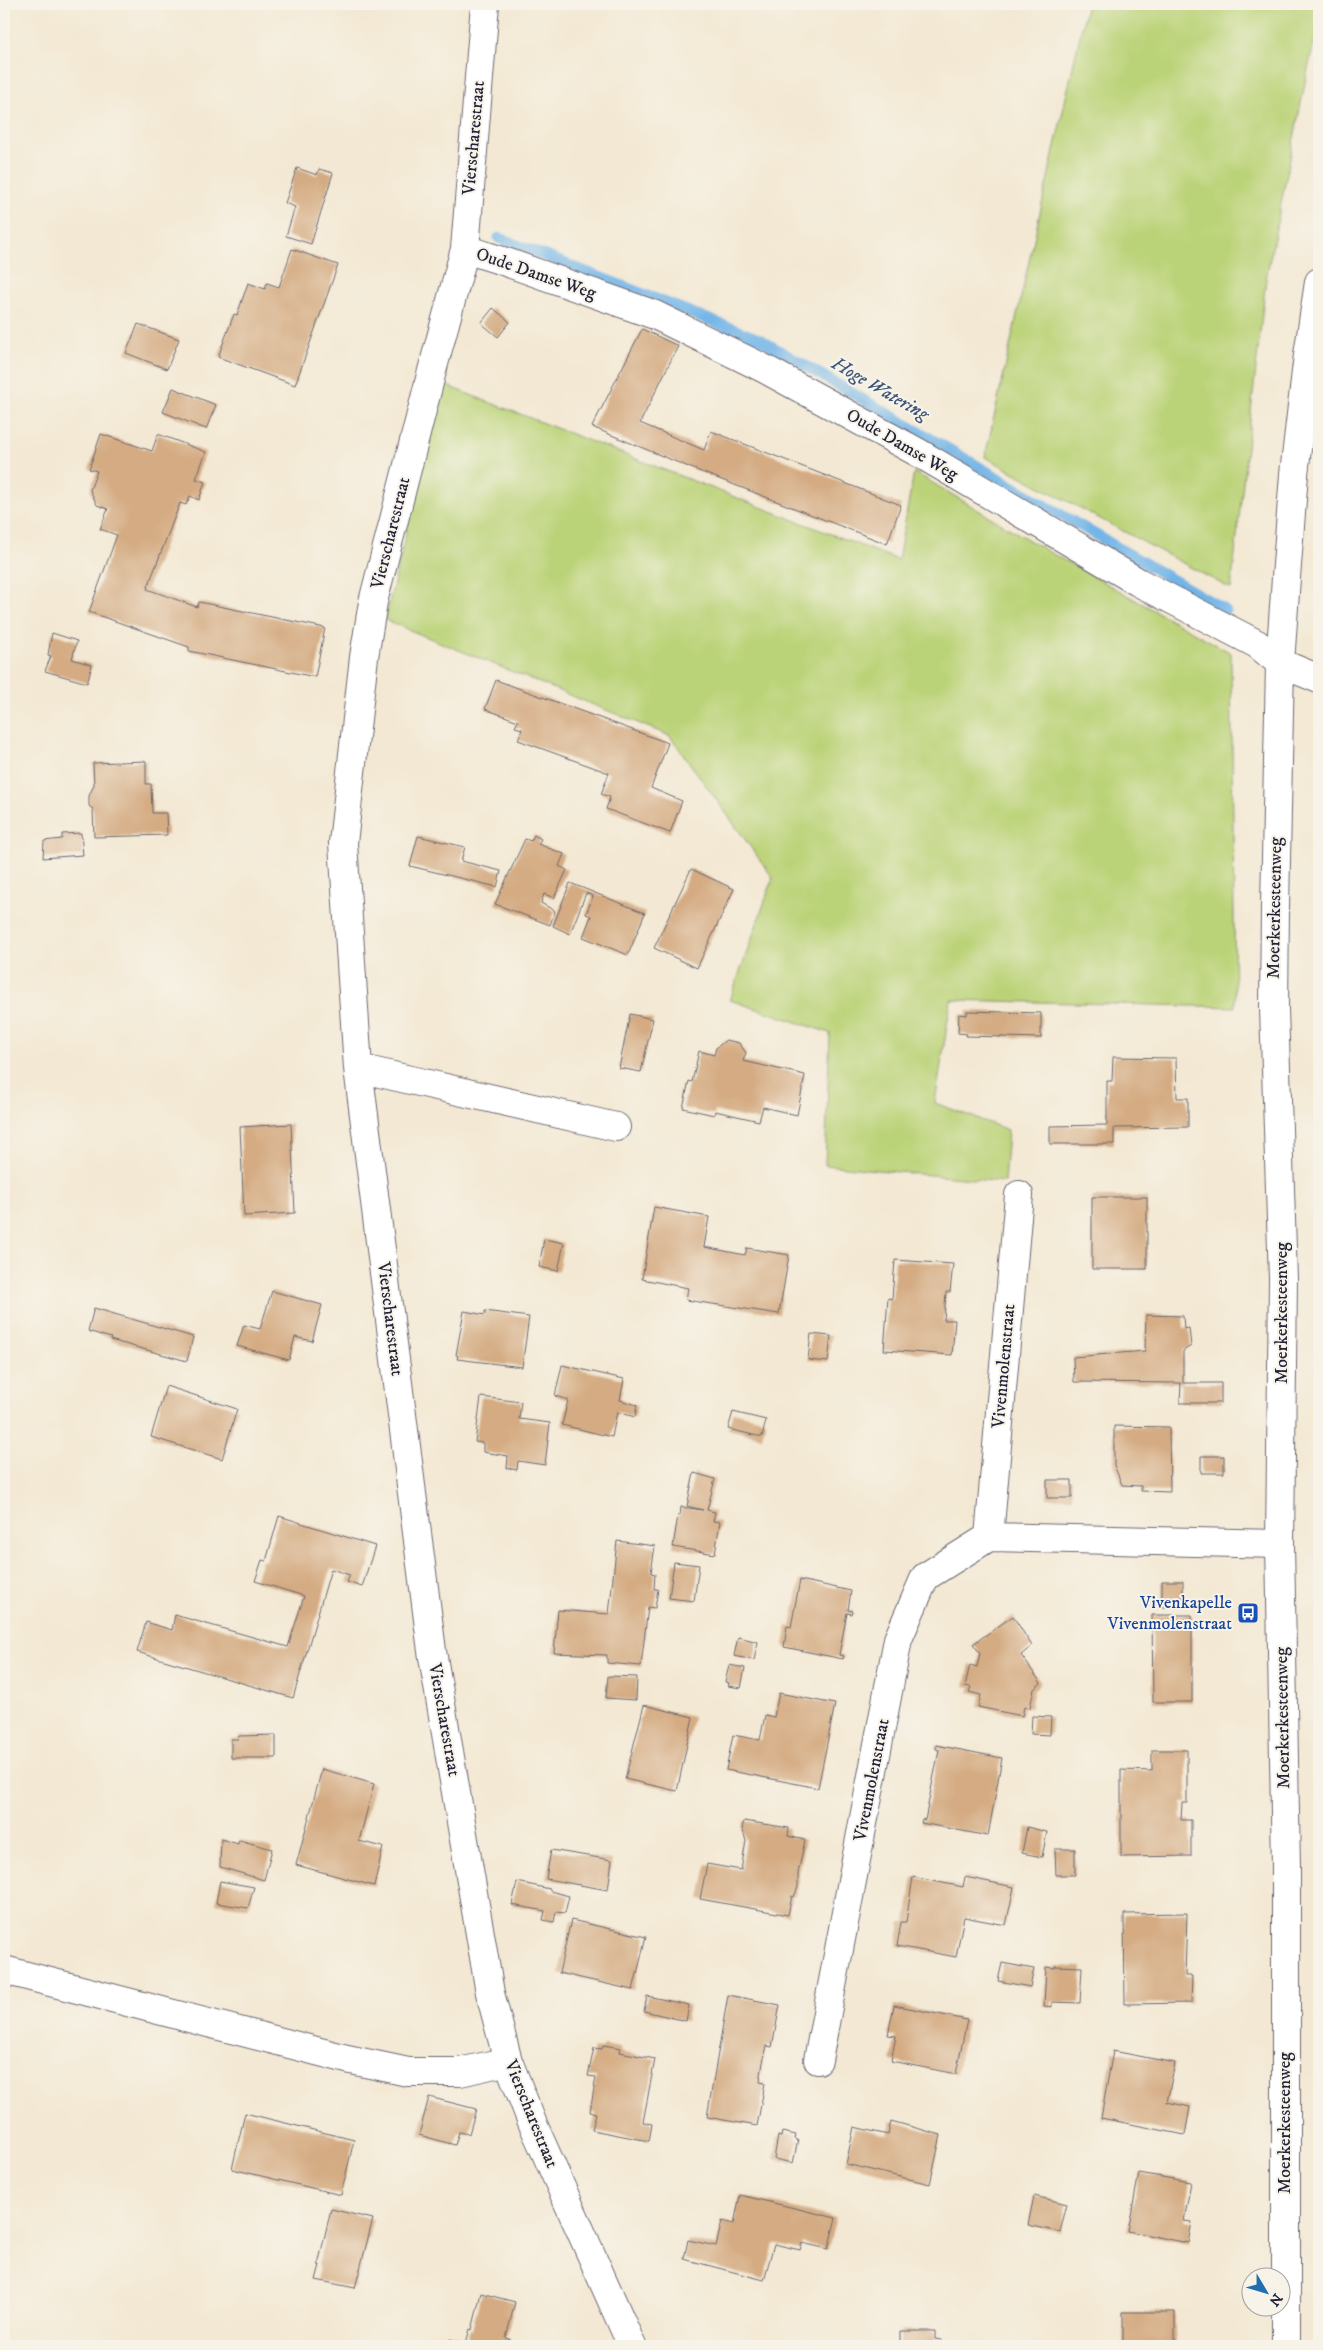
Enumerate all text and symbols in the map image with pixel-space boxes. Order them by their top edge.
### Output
street label: Vierscharestraat [458,80,490,197]
street label: Oude Damse Weg [473,243,599,305]
water label: Hoge Watering [827,351,934,427]
street label: Oude Damse Weg [842,404,962,486]
street label: Vierscharestraat [366,475,416,592]
street label: Moerkerkesteenweg [1263,837,1287,979]
street label: Moerkerkesteenweg [1271,1242,1293,1384]
street label: Vierscharestraat [372,1260,408,1377]
street label: Vivenmolenstraat [988,1303,1020,1430]
place label: Vivenkapelle Vivenmolenstraat [1106,1592,1232,1635]
bus stop icon: Vivenkapelle Vivenmolenstraat [1236,1601,1260,1625]
street label: Moerkerkesteenweg [1271,1647,1295,1789]
street label: Vierscharestraat [423,1661,465,1779]
street label: Vivenmolenstraat [849,1717,895,1844]
street label: Moerkerkesteenweg [1274,2052,1296,2194]
street label: Vierscharestraat [499,2056,563,2171]
north arrow [1240,2268,1290,2318]
text: N [1265,2289,1286,2310]

